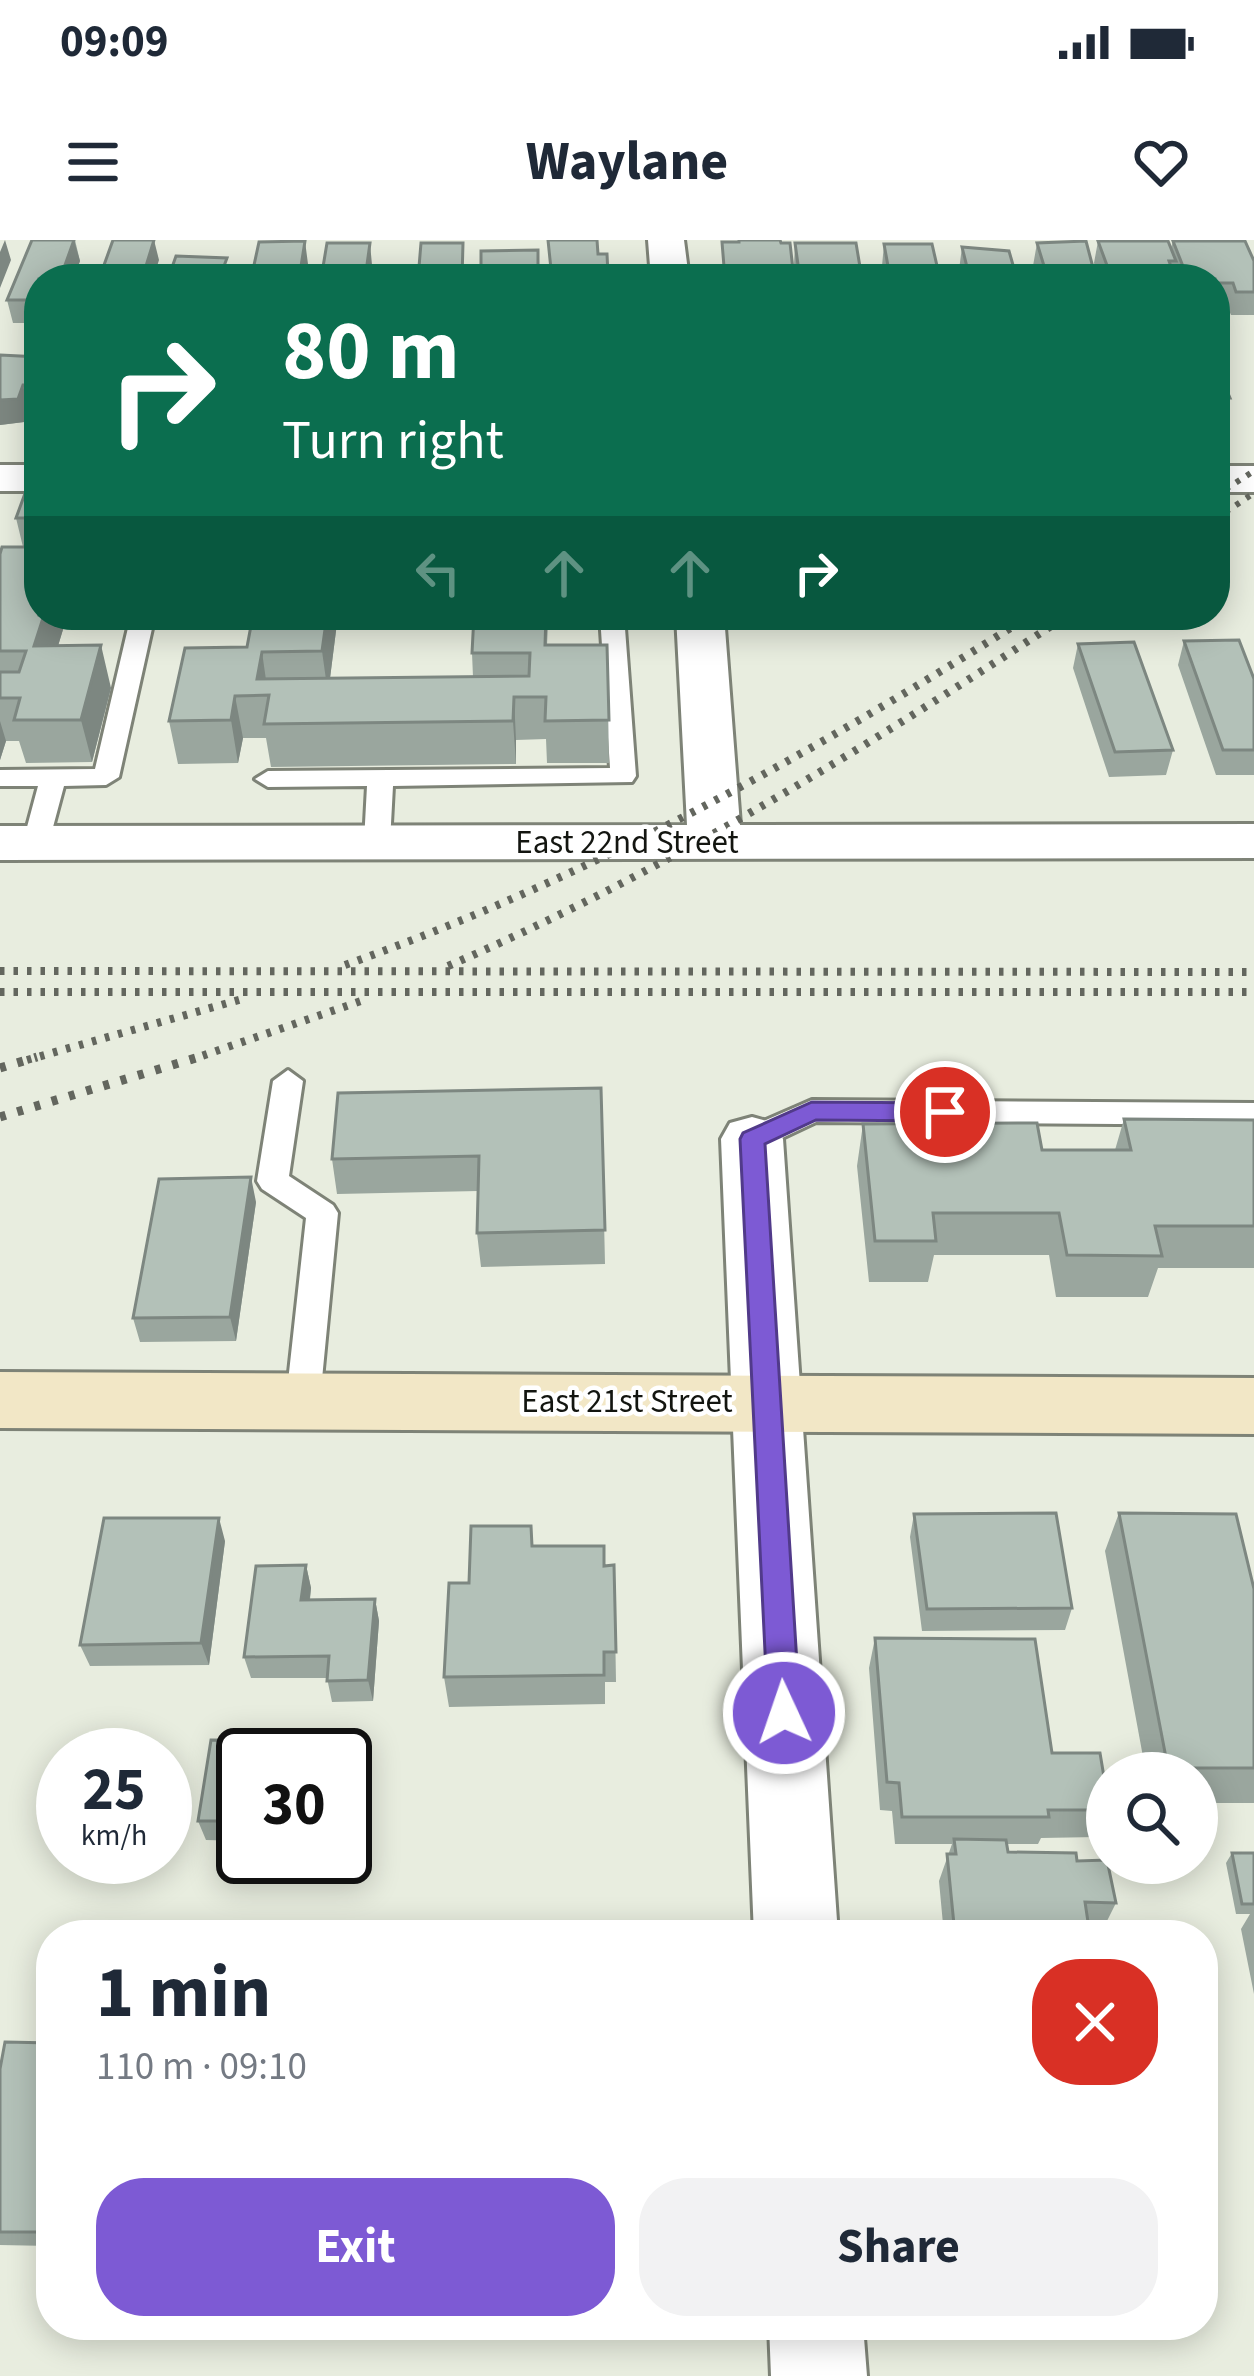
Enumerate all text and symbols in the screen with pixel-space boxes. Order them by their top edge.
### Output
text: 09:09 [60,10,169,74]
text: Waylane [526,124,728,201]
icon: menu [60,129,126,195]
icon: heart [1128,129,1194,195]
text: 80 m [282,292,460,412]
icon: right [84,312,240,468]
text: Turn right [282,403,504,480]
icon: left [405,540,471,606]
icon: ahead [531,540,597,606]
icon: ahead [657,540,723,606]
icon: right [783,540,849,606]
street label: East 22nd Street [515,819,739,866]
pin [894,1061,996,1163]
icon: arrive [912,1079,978,1145]
street label: East 21st Street [521,1378,733,1425]
position arrow [721,1650,847,1776]
speed limit sign: 30 [216,1728,372,1884]
text: 25 [82,1748,146,1833]
map controls [1086,1752,1218,1884]
button: search [1086,1752,1218,1884]
text: km/h [81,1814,147,1857]
text: 1 min [96,1942,271,2045]
button: close [1032,1959,1158,2085]
text: 110 m · 09:10 [96,2039,307,2095]
button: Exit [96,2178,615,2316]
button: Share [639,2178,1158,2316]

